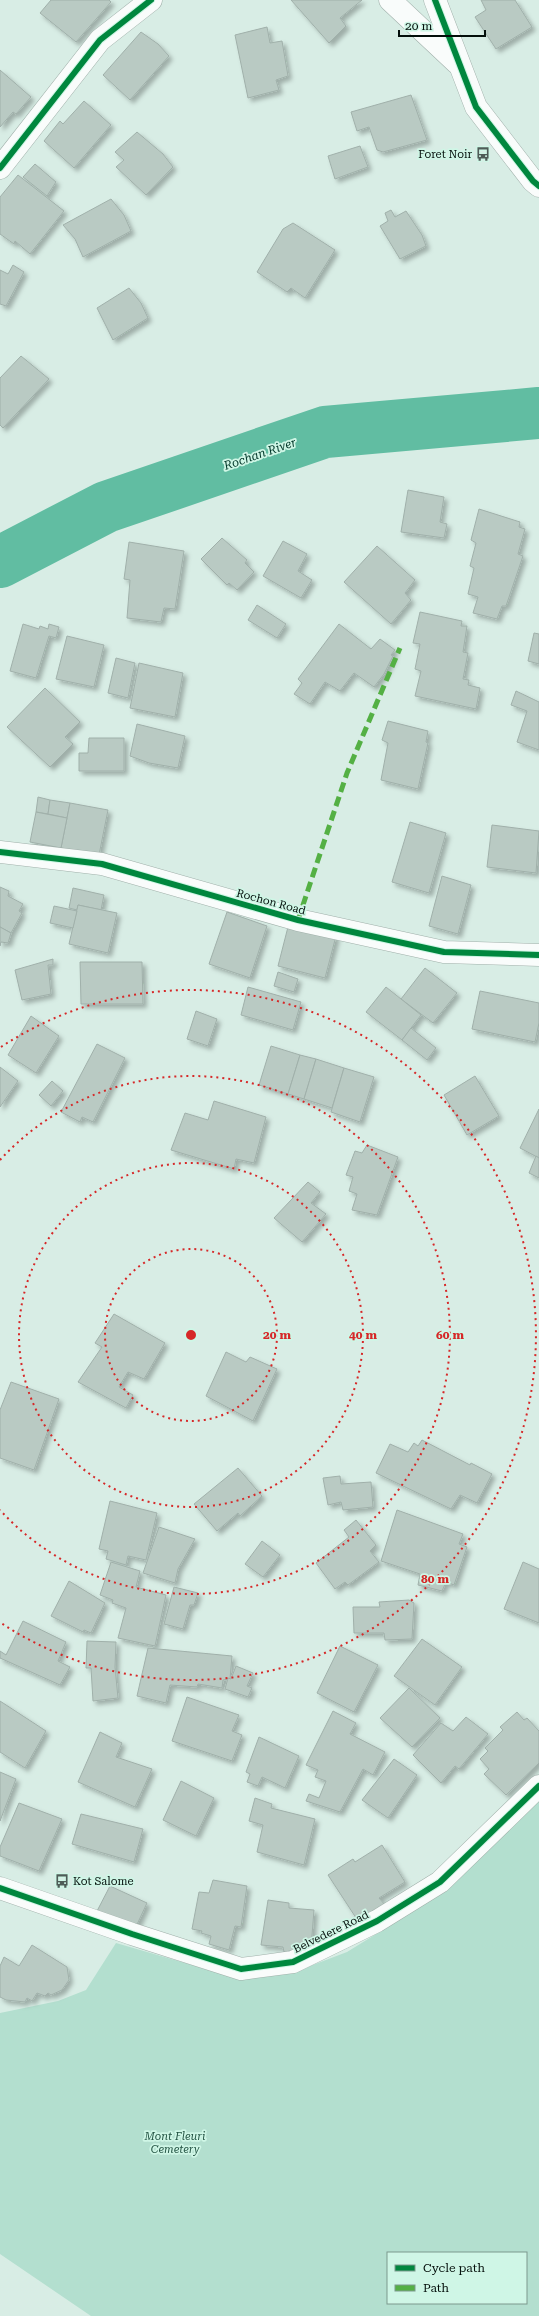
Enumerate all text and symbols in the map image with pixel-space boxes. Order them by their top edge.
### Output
scale bar [399,12,485,38]
text: 20 m [405,19,432,33]
bus stop icon: Foret Noir [475,146,491,162]
place label: Foret Noir [418,148,472,161]
water label: Rochan River [221,435,298,473]
street label: Rochon Road [235,887,307,917]
centre of rings [184,1328,198,1342]
text: 20 m [263,1328,291,1342]
text: 40 m [349,1328,377,1342]
text: 60 m [436,1328,464,1342]
text: 80 m [421,1572,449,1586]
bus stop icon: Kot Salome [54,1873,70,1889]
place label: Kot Salome [73,1875,134,1888]
street label: Belvedere Road [291,1908,371,1956]
park label: Mont Fleuri Cemetery [144,2130,206,2156]
legend [387,2252,527,2304]
text: Cycle path [423,2261,485,2275]
text: Path [423,2281,449,2295]

